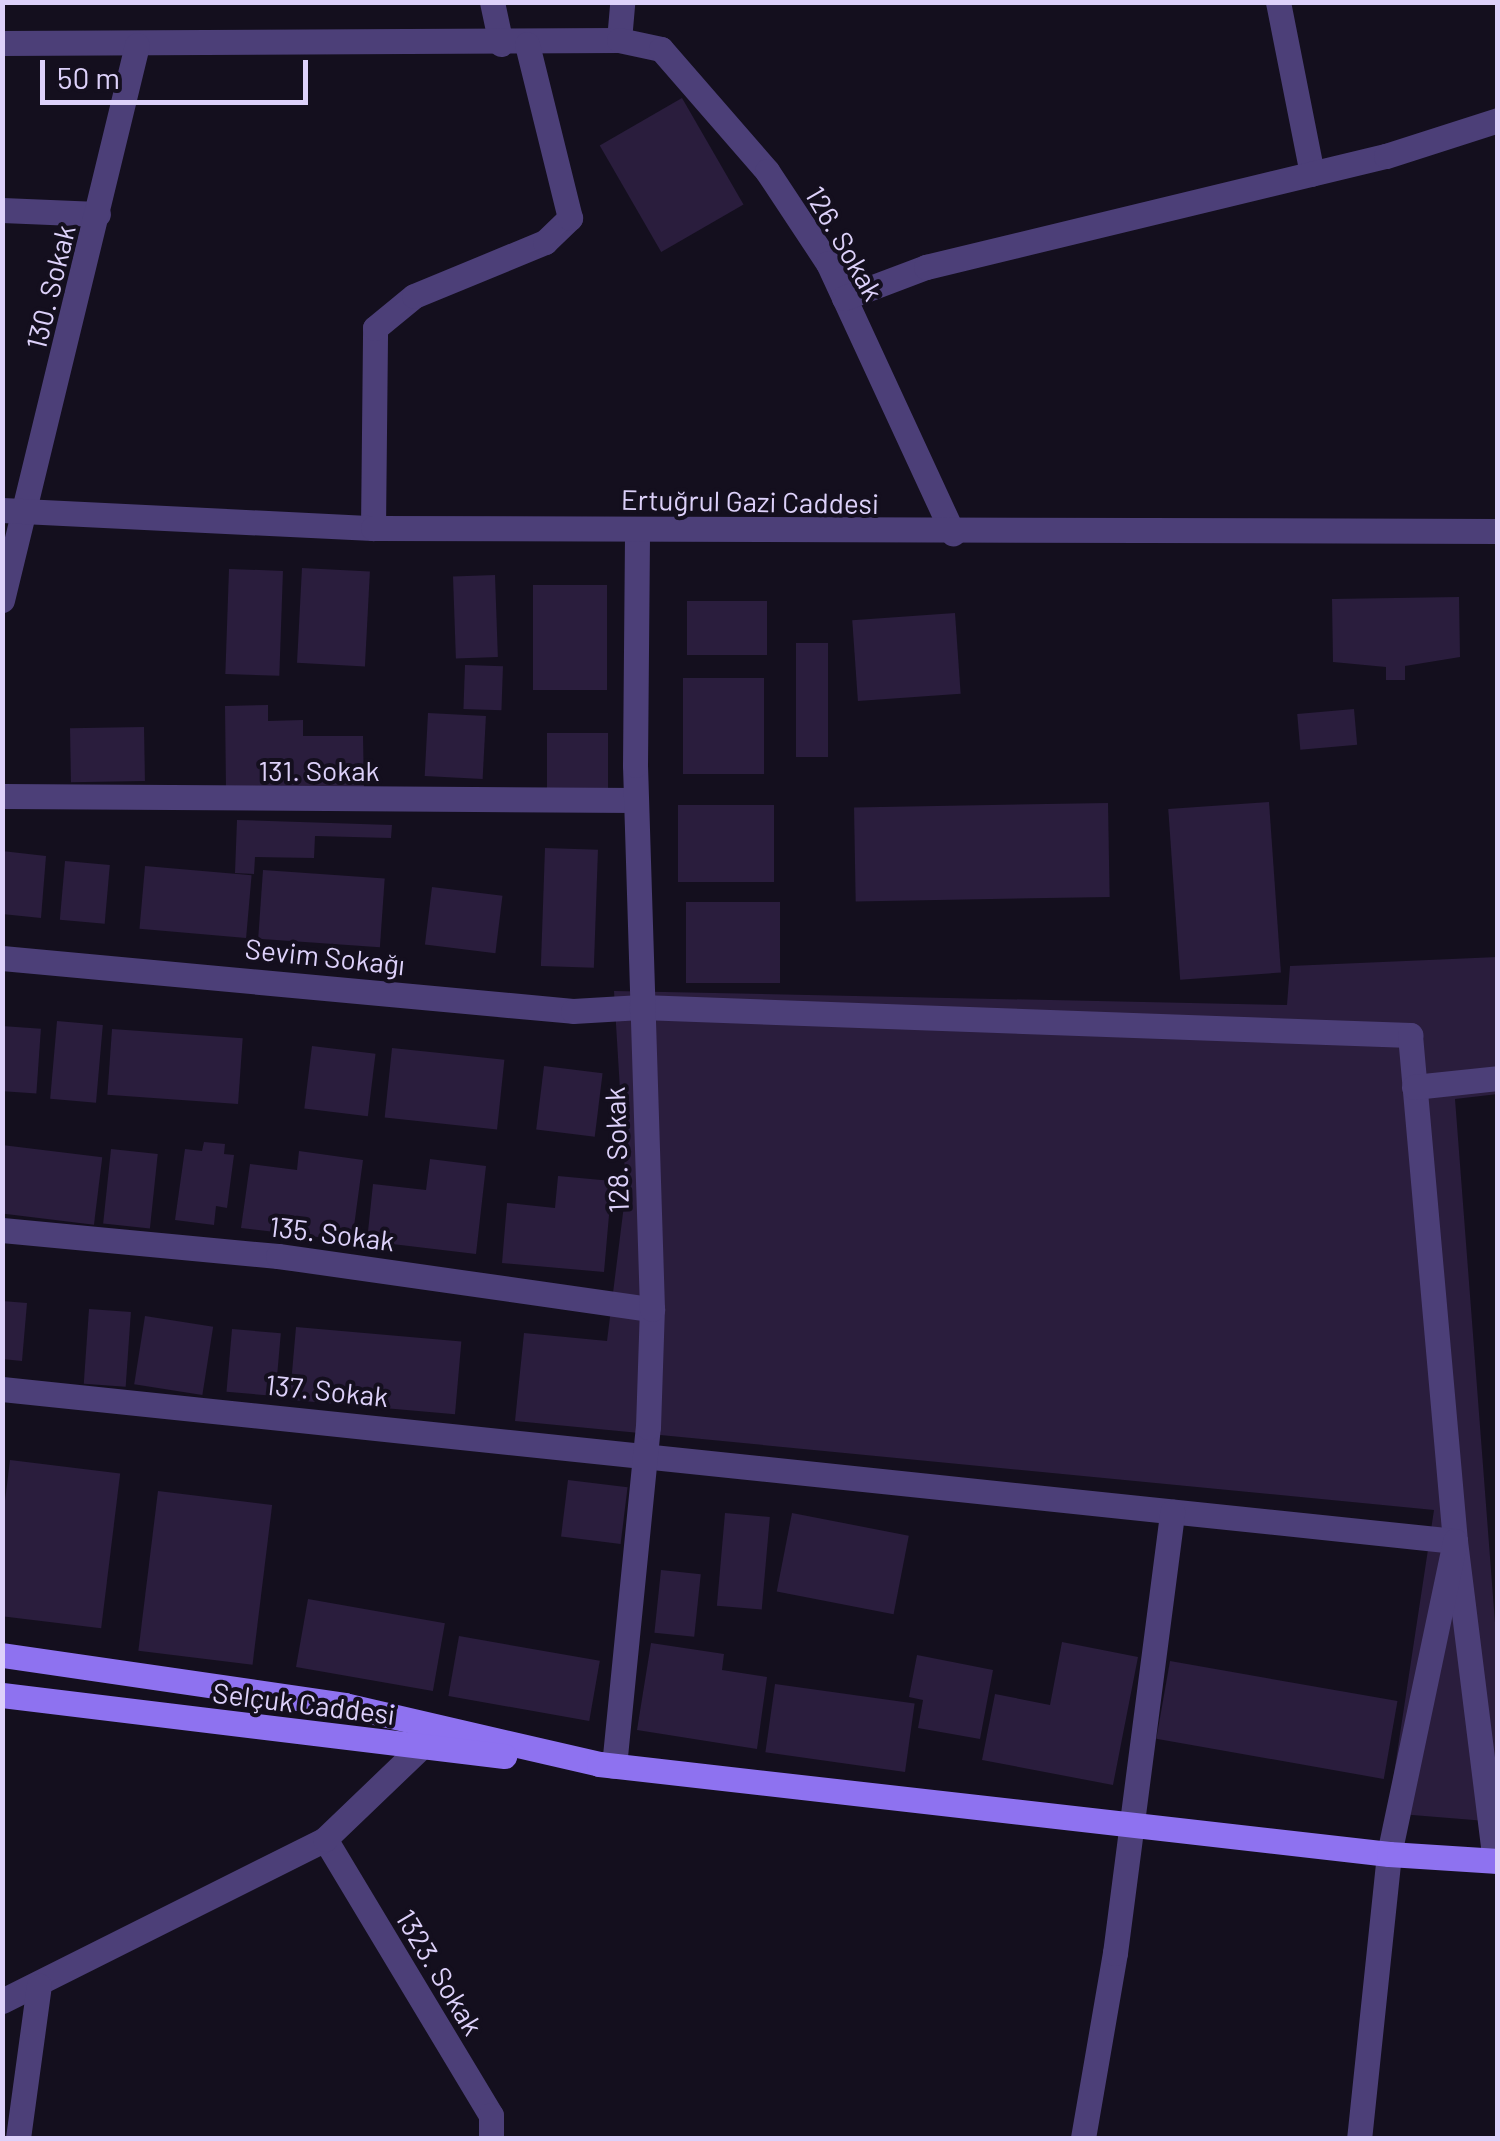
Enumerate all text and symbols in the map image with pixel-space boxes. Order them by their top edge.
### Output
scale bar [45,40,312,102]
text: 50 m [57,59,120,95]
street label: 126. Sokak [799,180,891,306]
street label: 130. Sokak [18,221,82,353]
street label: Ertuğrul Gazi Caddesi [621,482,879,520]
street label: 131. Sokak [259,753,379,787]
street label: Sevim Sokağı [243,931,407,981]
street label: 128. Sokak [597,1086,635,1214]
street label: 135. Sokak [268,1209,396,1257]
street label: 137. Sokak [264,1367,390,1413]
street label: Selçuk Caddesi [211,1675,397,1731]
street label: 1323. Sokak [389,1903,491,2041]

